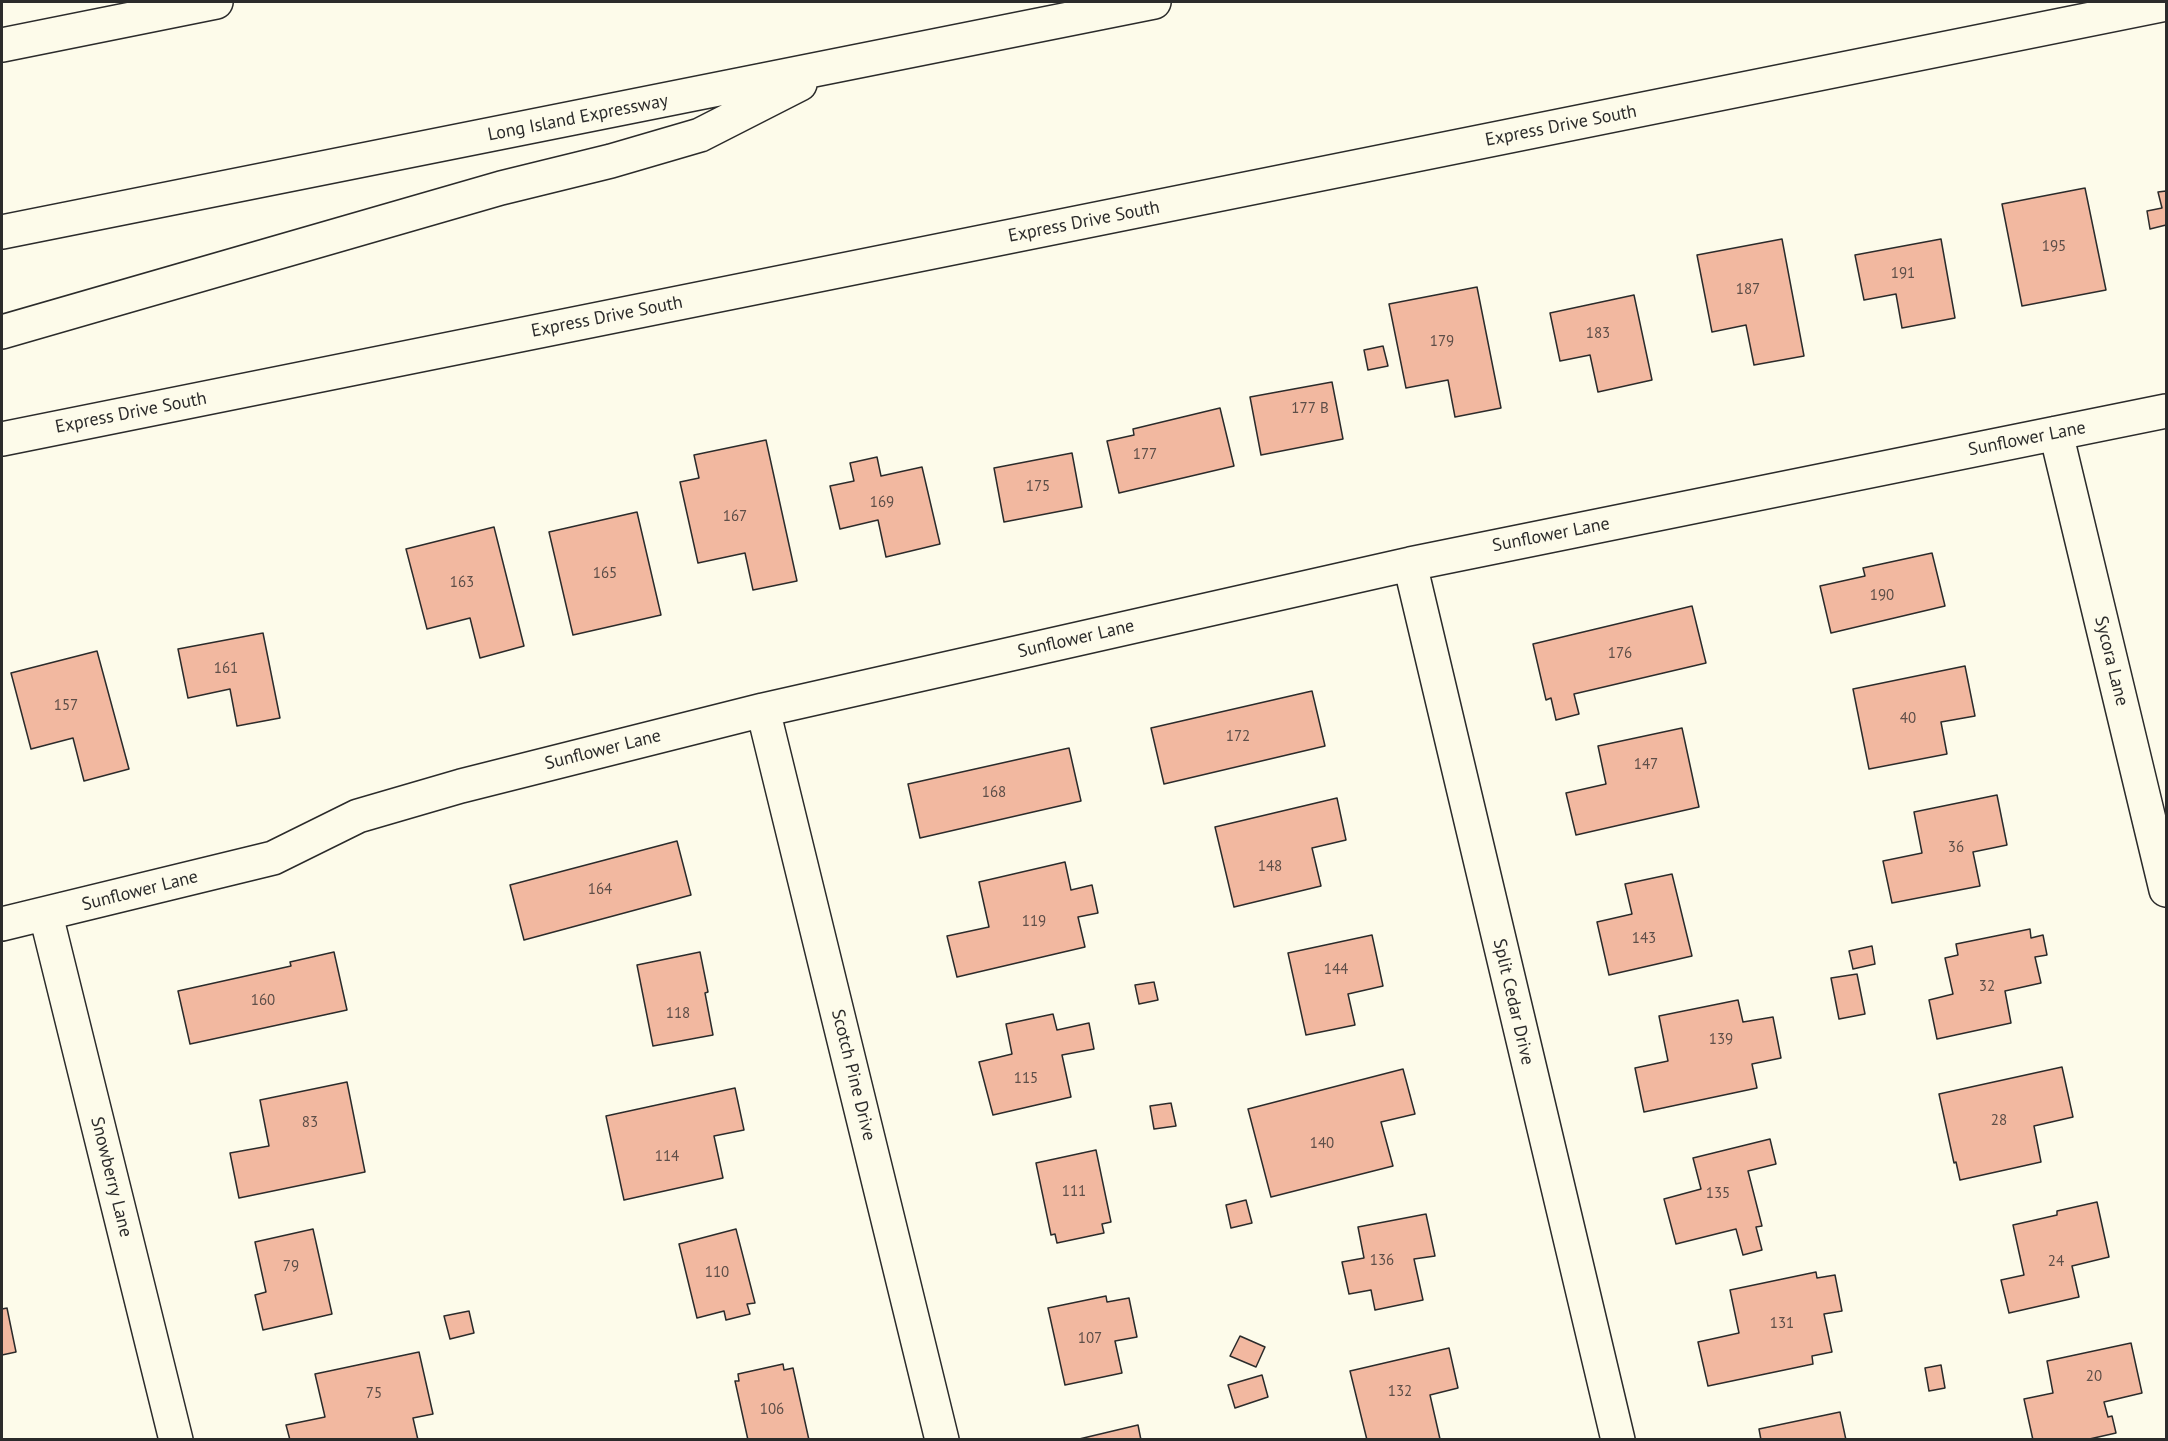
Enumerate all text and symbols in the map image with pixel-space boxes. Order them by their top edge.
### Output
street label: Long Island Expressway [486,90,670,146]
street label: Express Drive South [1483,101,1639,151]
street label: Express Drive South [1006,197,1162,247]
house number: 195 [2042,238,2066,256]
house number: 191 [1891,265,1915,283]
house number: 187 [1736,281,1760,299]
street label: Express Drive South [529,292,685,342]
house number: 183 [1586,325,1610,343]
house number: 179 [1430,333,1454,351]
street label: Express Drive South [53,388,209,438]
house number: 177 B [1291,400,1329,418]
street label: Sunflower Lane [1967,417,2087,461]
house number: 177 [1133,446,1157,464]
house number: 175 [1026,478,1050,496]
house number: 169 [870,494,894,512]
house number: 167 [723,508,747,526]
street label: Sunflower Lane [1491,513,1611,557]
house number: 165 [593,565,617,583]
house number: 163 [450,574,474,592]
house number: 190 [1870,587,1894,605]
street label: Sycora Lane [2089,614,2133,708]
street label: Sunflower Lane [1016,615,1136,663]
house number: 176 [1608,645,1632,663]
house number: 161 [214,660,238,678]
house number: 157 [54,697,78,715]
house number: 40 [1900,710,1916,728]
street label: Sunflower Lane [543,725,663,775]
house number: 172 [1226,728,1250,746]
house number: 147 [1634,756,1658,774]
house number: 168 [982,784,1006,802]
house number: 36 [1948,839,1964,857]
house number: 148 [1258,858,1282,876]
street label: Sunflower Lane [80,866,200,916]
house number: 164 [588,881,612,899]
house number: 119 [1022,913,1046,931]
house number: 143 [1632,930,1656,948]
street label: Split Cedar Drive [1488,937,1538,1067]
house number: 144 [1324,961,1348,979]
house number: 32 [1979,978,1995,996]
house number: 160 [251,992,275,1010]
house number: 118 [666,1005,690,1023]
street label: Scotch Pine Drive [826,1007,880,1143]
house number: 139 [1709,1031,1733,1049]
house number: 115 [1014,1070,1038,1088]
house number: 28 [1991,1112,2007,1130]
house number: 83 [302,1114,318,1132]
street label: Snowberry Lane [86,1115,136,1239]
house number: 140 [1310,1135,1334,1153]
house number: 114 [655,1148,679,1166]
house number: 111 [1062,1183,1086,1201]
house number: 135 [1706,1185,1730,1203]
house number: 136 [1370,1252,1394,1270]
house number: 24 [2048,1253,2064,1271]
house number: 79 [283,1258,299,1276]
house number: 110 [705,1264,729,1282]
house number: 131 [1770,1315,1794,1333]
house number: 107 [1078,1330,1102,1348]
house number: 20 [2086,1368,2102,1386]
house number: 132 [1388,1383,1412,1401]
house number: 75 [366,1385,382,1403]
house number: 106 [760,1401,784,1419]

